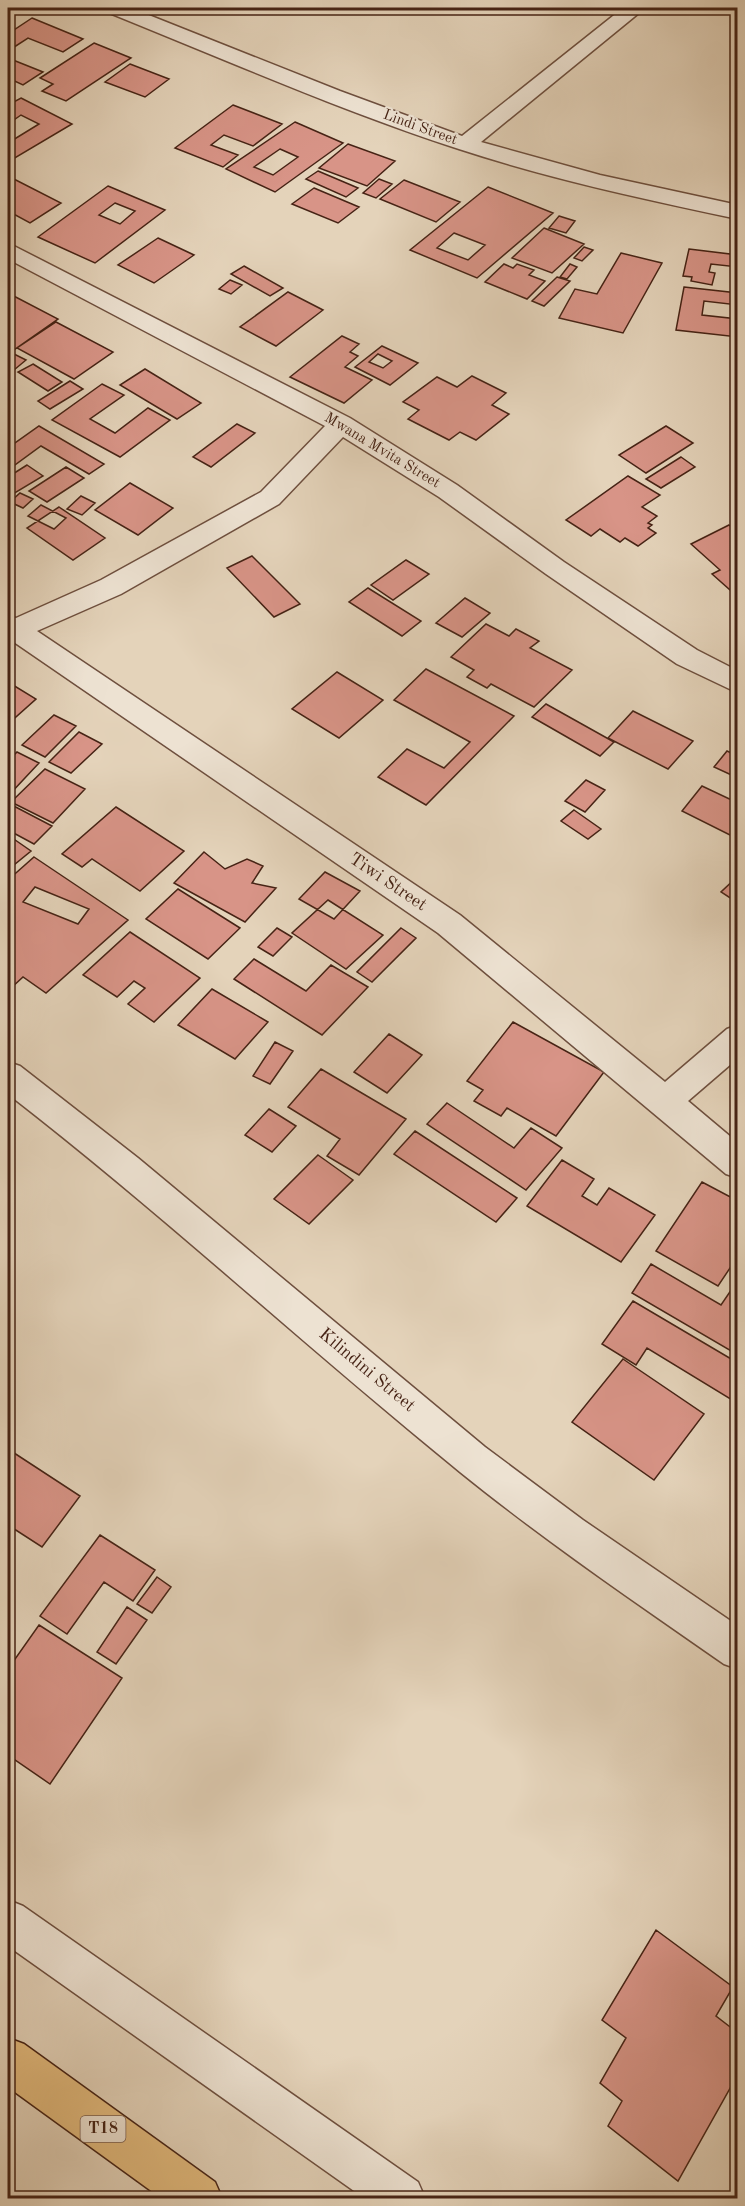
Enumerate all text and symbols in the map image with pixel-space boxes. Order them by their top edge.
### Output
street label: Lindi Street [381,108,459,148]
street label: Mwana Mvita Street [322,411,442,491]
street label: Tiwi Street [346,850,430,914]
street label: Kilindini Street [315,1325,419,1415]
road number: T18 [80,2116,126,2142]

